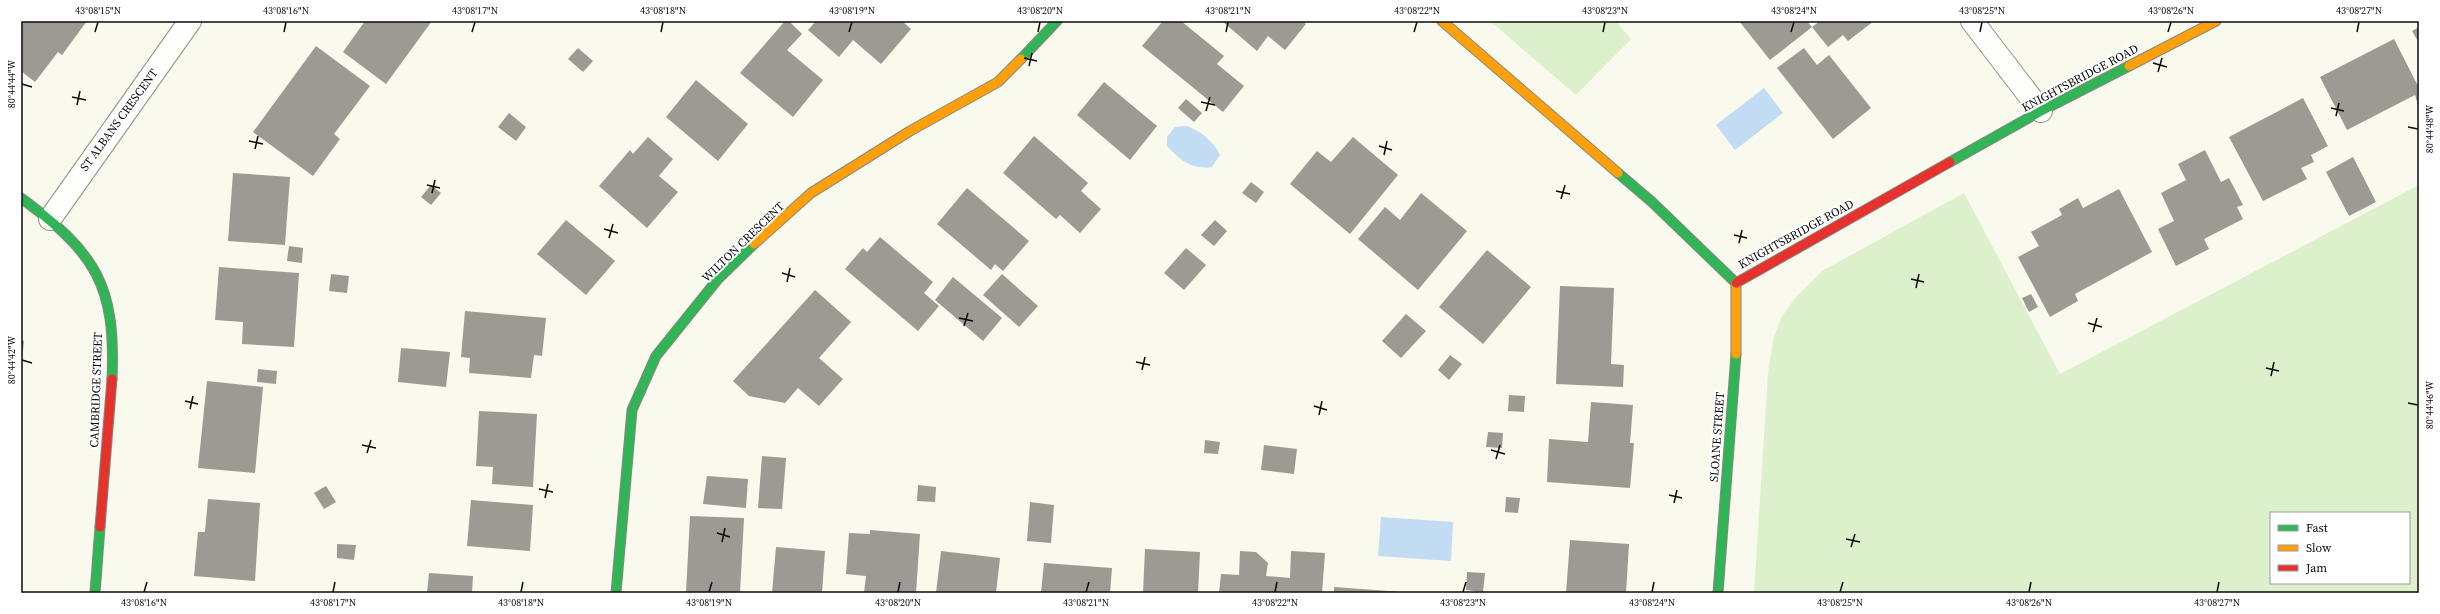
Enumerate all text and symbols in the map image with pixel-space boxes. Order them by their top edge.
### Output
text: 43°08'15"N [75,4,121,17]
text: 43°08'16"N [263,4,309,17]
text: 43°08'17"N [452,4,498,17]
text: 43°08'18"N [640,4,686,17]
text: 43°08'19"N [829,4,875,17]
text: 43°08'20"N [1017,4,1063,17]
text: 43°08'21"N [1205,4,1251,17]
text: 43°08'22"N [1394,4,1440,17]
text: 43°08'23"N [1582,4,1628,17]
text: 43°08'24"N [1771,4,1817,17]
text: 43°08'25"N [1959,4,2005,17]
text: 43°08'26"N [2148,4,2194,17]
text: 43°08'27"N [2336,4,2382,17]
street label: KNIGHTSBRIDGE ROAD [2019,40,2141,116]
text: 80°44'44"W [5,59,18,108]
street label: ST ALBANS CRESCENT [76,65,162,174]
text: 80°44'48"W [2423,104,2436,153]
street label: KNIGHTSBRIDGE ROAD [1735,196,1857,272]
street label: WILTON CRESCENT [698,198,788,286]
street label: CAMBRIDGE STREET [86,331,106,448]
text: 80°44'42"W [5,335,18,384]
text: 80°44'46"W [2423,380,2436,429]
street label: SLOANE STREET [1706,391,1728,483]
legend [2270,512,2410,584]
text: Fast [2306,520,2328,536]
text: Slow [2306,540,2332,556]
text: Jam [2305,560,2327,576]
text: 43°08'16"N [121,596,167,609]
text: 43°08'17"N [310,596,356,609]
text: 43°08'18"N [498,596,544,609]
text: 43°08'19"N [686,596,732,609]
text: 43°08'20"N [875,596,921,609]
text: 43°08'21"N [1063,596,1109,609]
text: 43°08'22"N [1252,596,1298,609]
text: 43°08'23"N [1440,596,1486,609]
text: 43°08'24"N [1629,596,1675,609]
text: 43°08'25"N [1817,596,1863,609]
text: 43°08'26"N [2006,596,2052,609]
text: 43°08'27"N [2194,596,2240,609]

